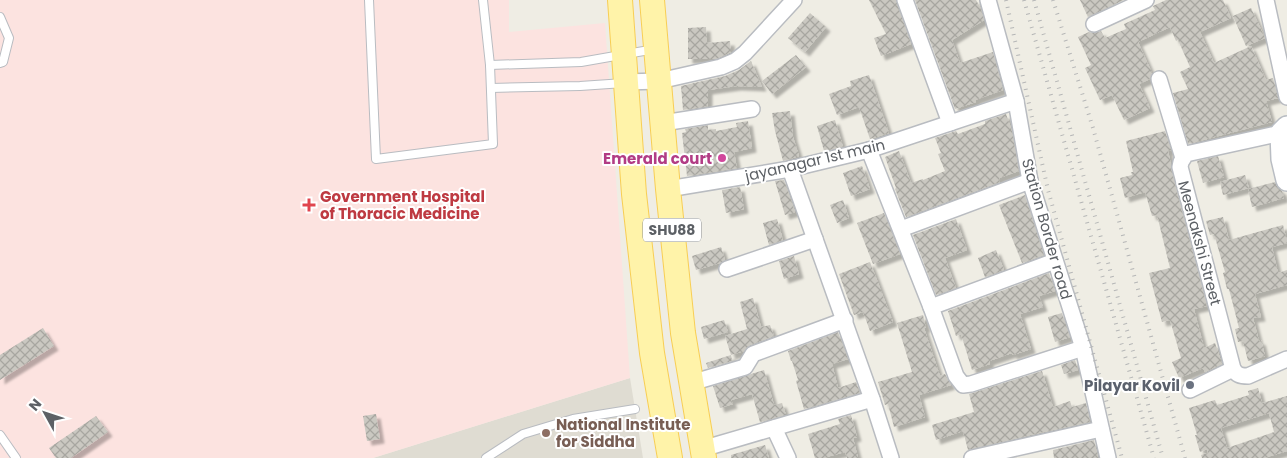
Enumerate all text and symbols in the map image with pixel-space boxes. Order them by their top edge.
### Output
street label: jayanagar 1st main [742,134,887,187]
place label: Emerald court [603,148,712,169]
marker: Emerald court [716,152,728,164]
street label: Station Border road [1017,156,1077,302]
street label: Meenakshi Street [1173,178,1227,308]
place label: Government Hospital of Thoracic Medicine [320,186,485,224]
marker: Government Hospital of Thoracic Medicine [302,198,316,212]
road number: SHU88 [643,218,701,242]
place label: Pilayar Kovil [1084,375,1180,396]
marker: Pilayar Kovil [1184,379,1196,391]
north arrow [20,388,70,438]
text: N [24,394,46,415]
place label: National Institute for Siddha [556,414,690,452]
marker: National Institute for Siddha [540,427,552,439]

